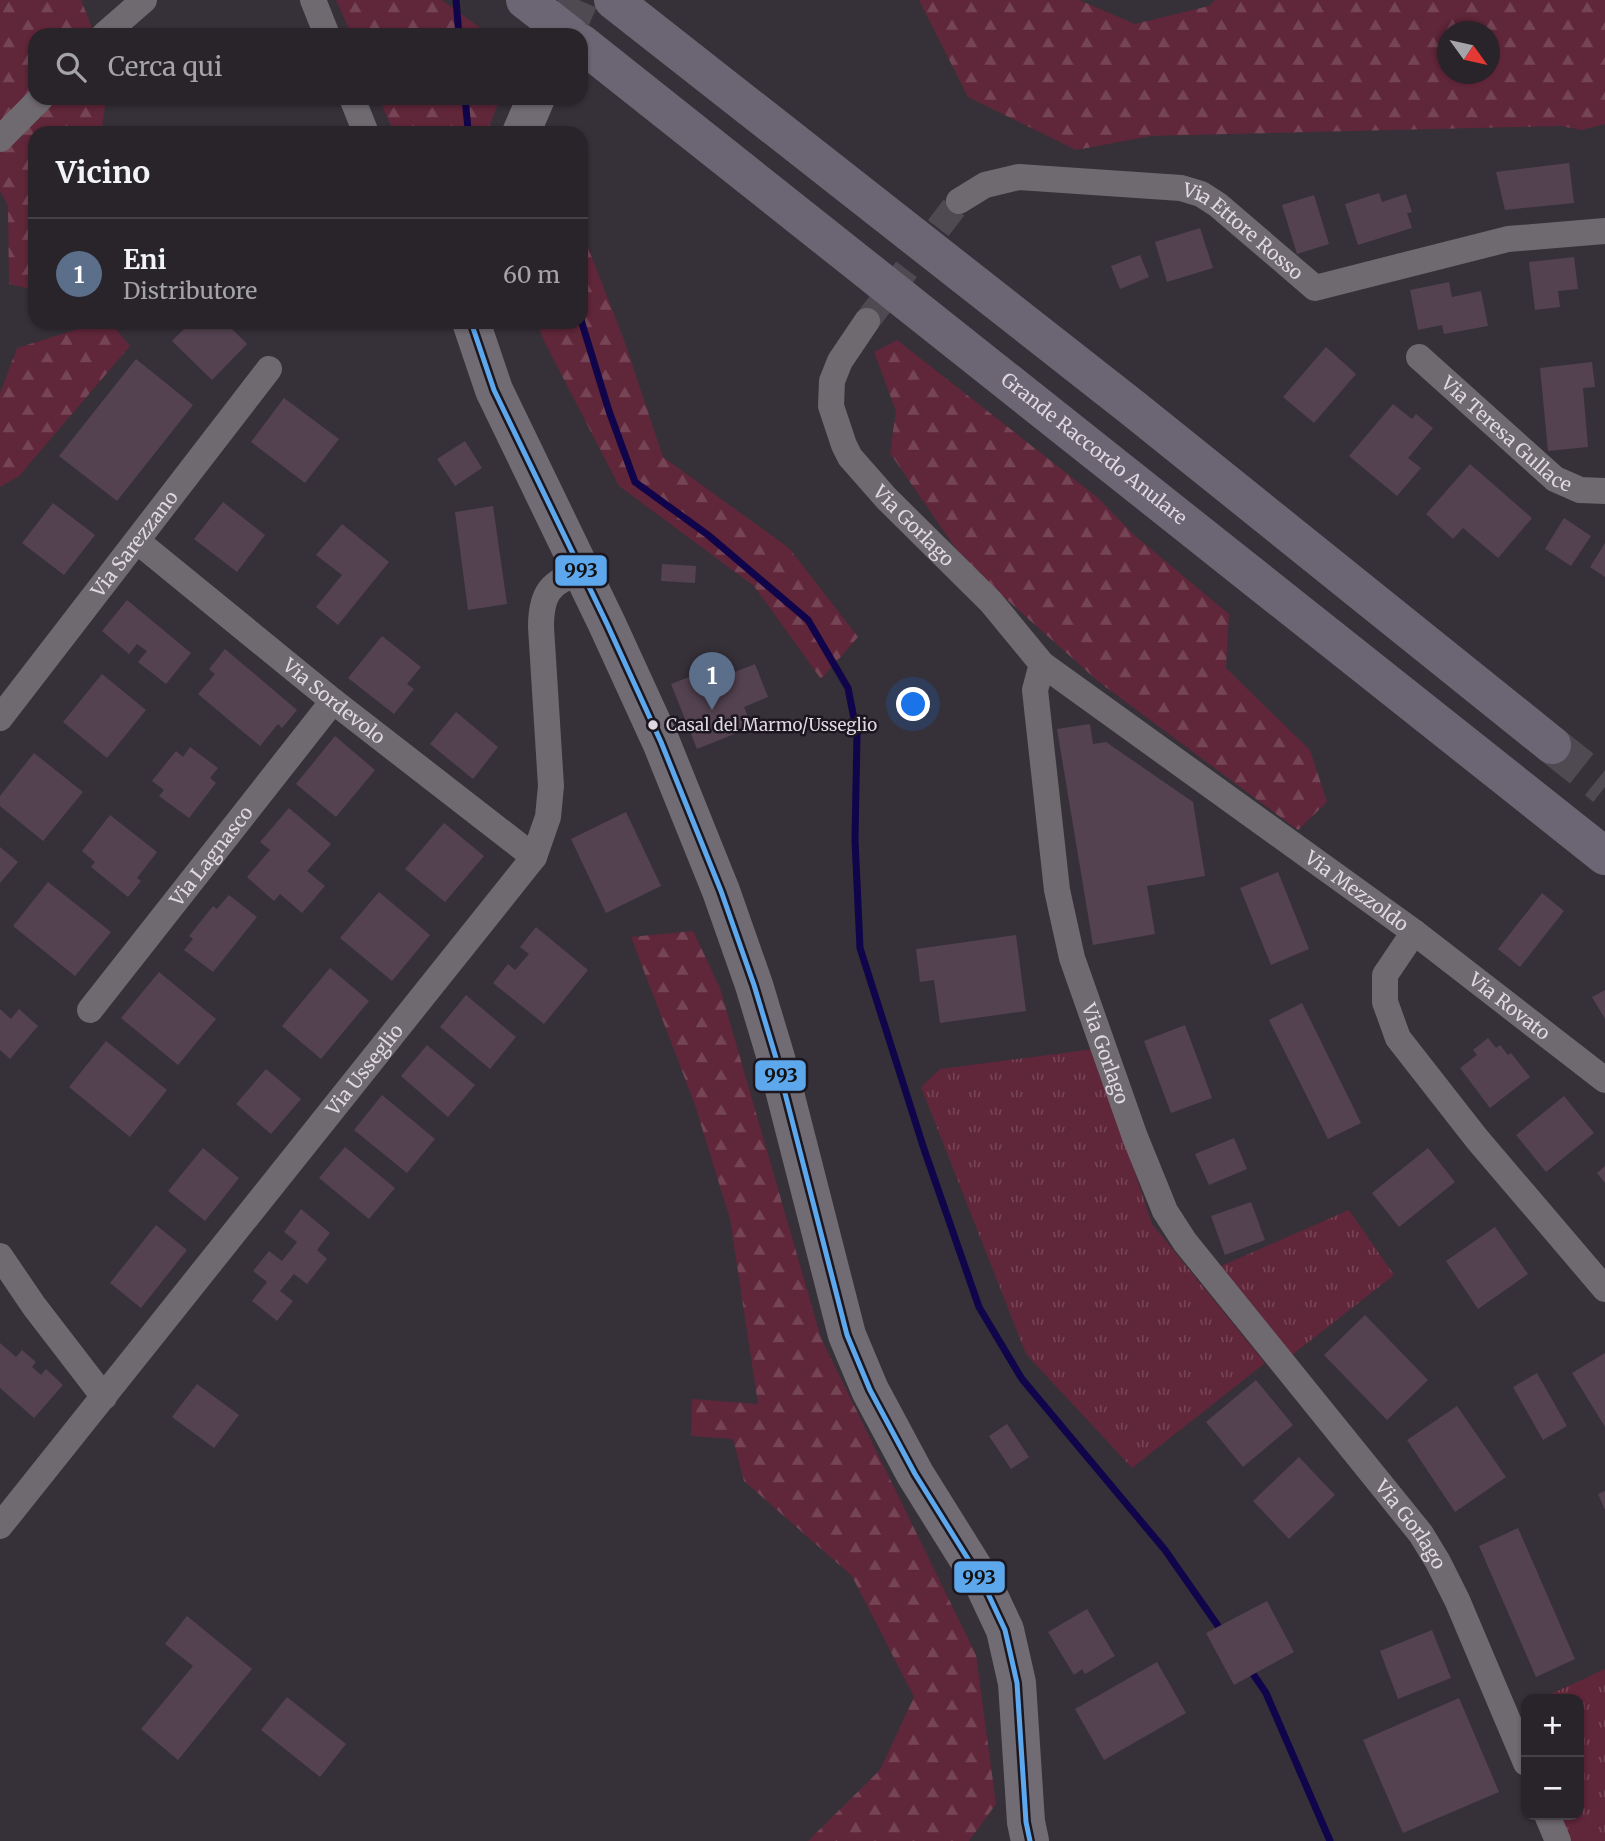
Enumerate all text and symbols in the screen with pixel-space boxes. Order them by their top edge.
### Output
north arrow [1437,21,1500,84]
search box [28,28,588,105]
icon: search [52,48,90,86]
text: Cerca qui [108,50,222,83]
text: Vicino [56,153,150,191]
street label: Via Ettore Rosso [1179,177,1308,285]
text: Eni [123,243,166,276]
text: 1 [74,260,84,289]
text: 60 m [503,260,560,289]
text: Distributore [123,276,257,305]
street label: Grande Raccordo Anulare [996,367,1192,530]
street label: Via Teresa Gullace [1436,370,1576,497]
street label: Via Gorlago [867,479,960,571]
street label: Via Sarezzano [85,486,183,603]
line badge: 993 [554,554,608,587]
text: 993 [564,558,598,582]
street label: Via Sordevolo [277,652,390,749]
pin: 1 [689,652,735,710]
your location [896,687,930,721]
place label: Casal del Marmo/Usseglio [666,714,877,736]
marker: Casal del Marmo/Usseglio [646,718,660,732]
street label: Via Lagnasco [164,801,258,911]
street label: Via Mezzoldo [1299,845,1413,936]
street label: Via Rovato [1463,967,1555,1045]
street label: Via Gorlago [1077,999,1134,1107]
street label: Via Usseglio [320,1019,408,1121]
line badge: 993 [754,1059,807,1092]
text: 993 [764,1063,798,1087]
street label: Via Gorlago [1369,1474,1451,1573]
line badge: 993 [953,1560,1006,1594]
text: 993 [962,1565,996,1589]
map controls [1521,1694,1584,1820]
button: + [1521,1694,1584,1757]
button: − [1521,1757,1584,1820]

